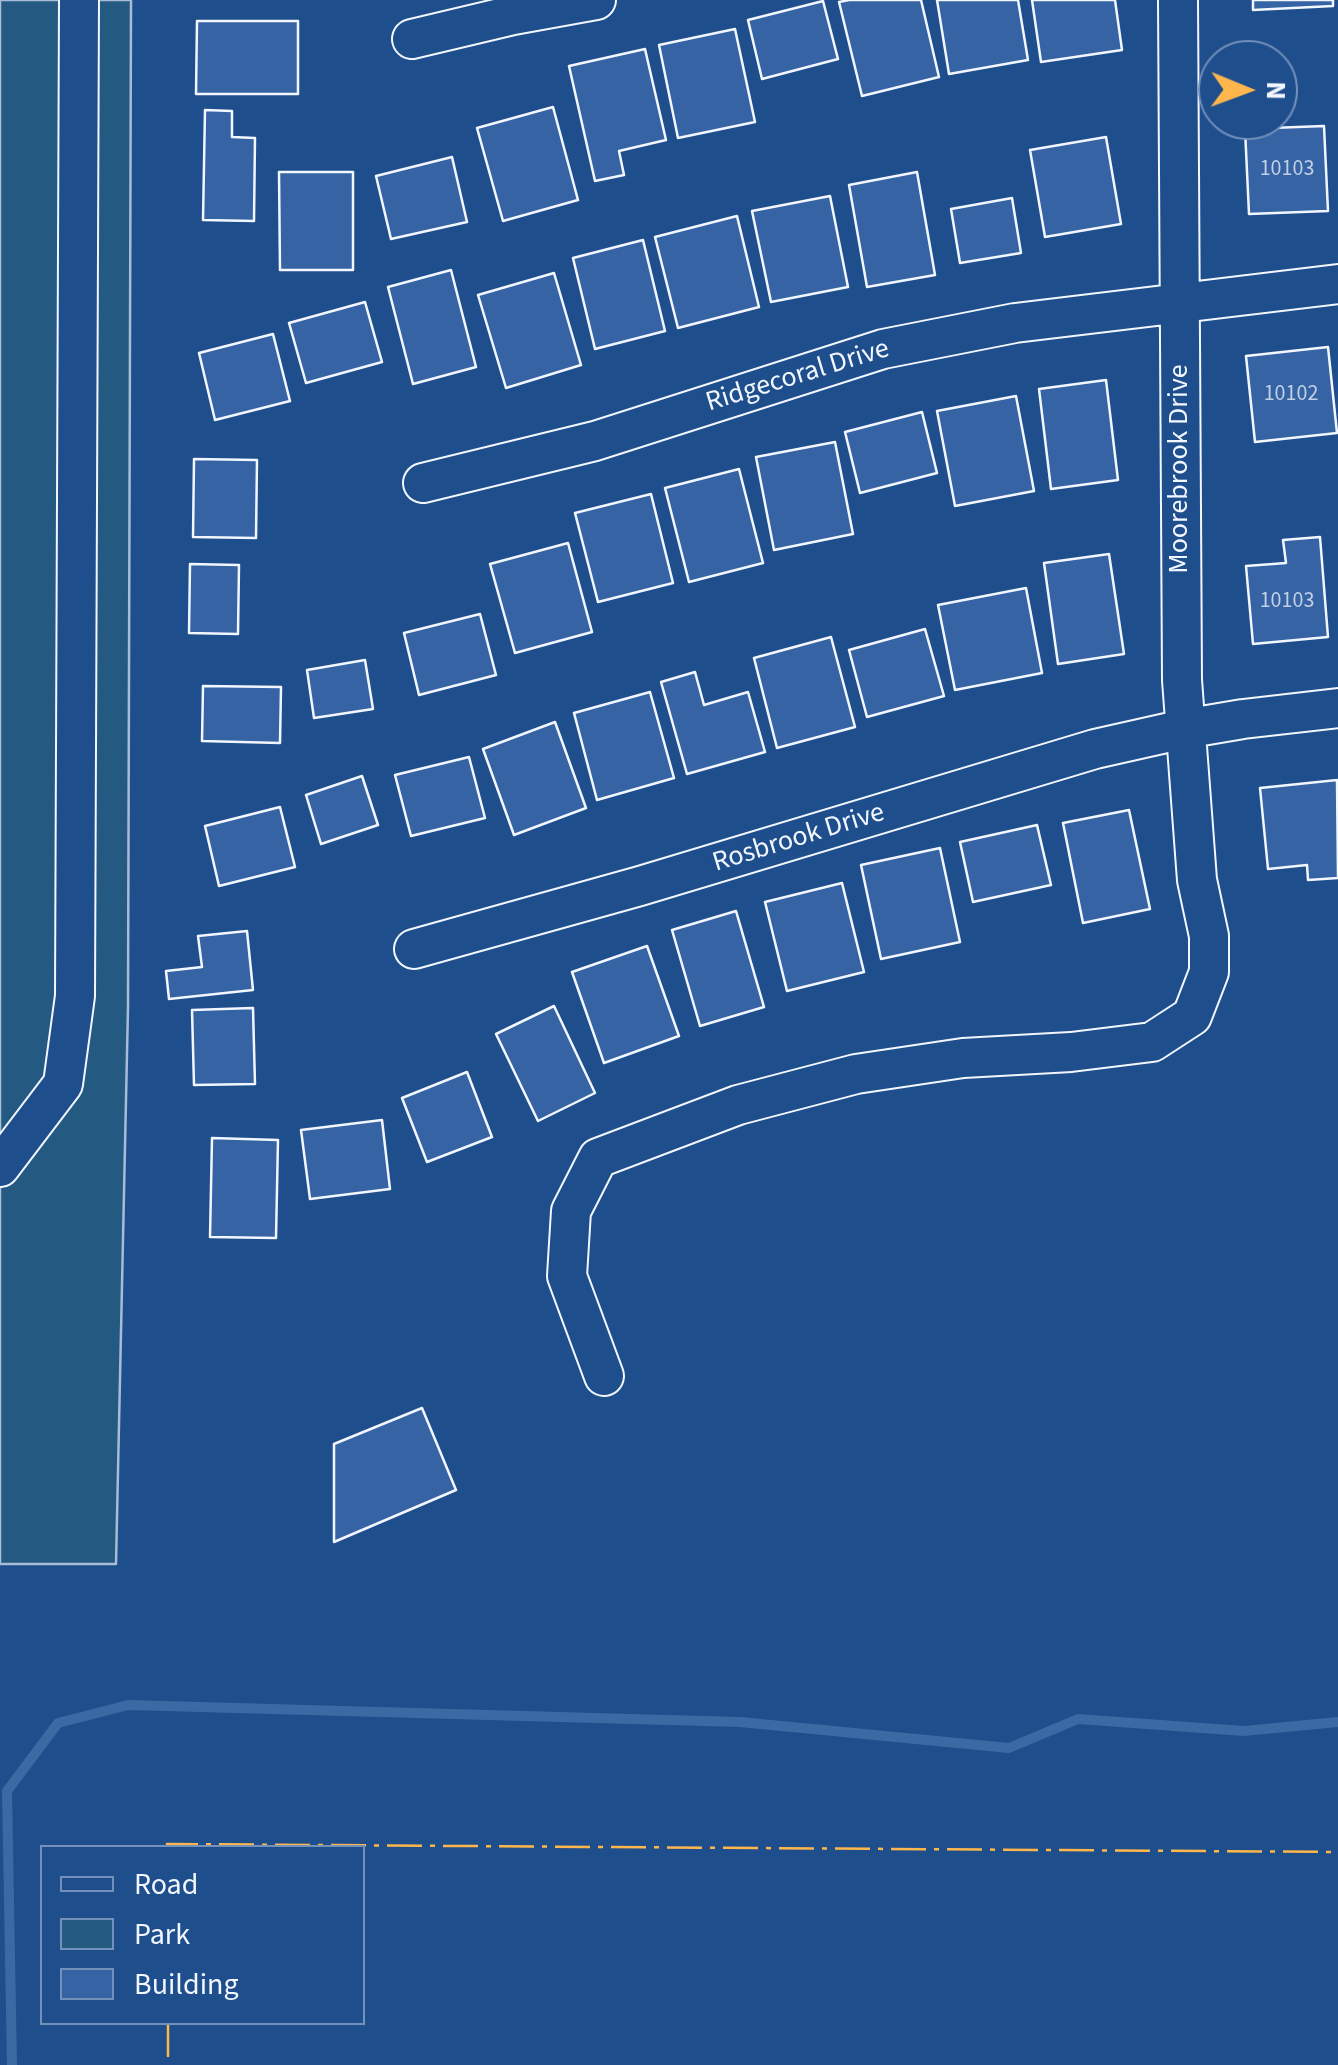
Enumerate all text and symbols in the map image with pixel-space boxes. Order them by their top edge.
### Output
north arrow [1198,40,1298,140]
text: N [1256,81,1296,100]
house number: 10103 [1260,157,1314,183]
street label: Ridgecoral Drive [702,333,894,421]
street label: Moorebrook Drive [1164,364,1198,574]
house number: 10102 [1264,382,1318,408]
house number: 10103 [1260,589,1314,615]
street label: Rosbrook Drive [709,797,889,881]
legend [40,1845,365,2025]
text: Road [134,1863,198,1906]
text: Park [134,1913,190,1956]
text: Building [134,1963,239,2006]

